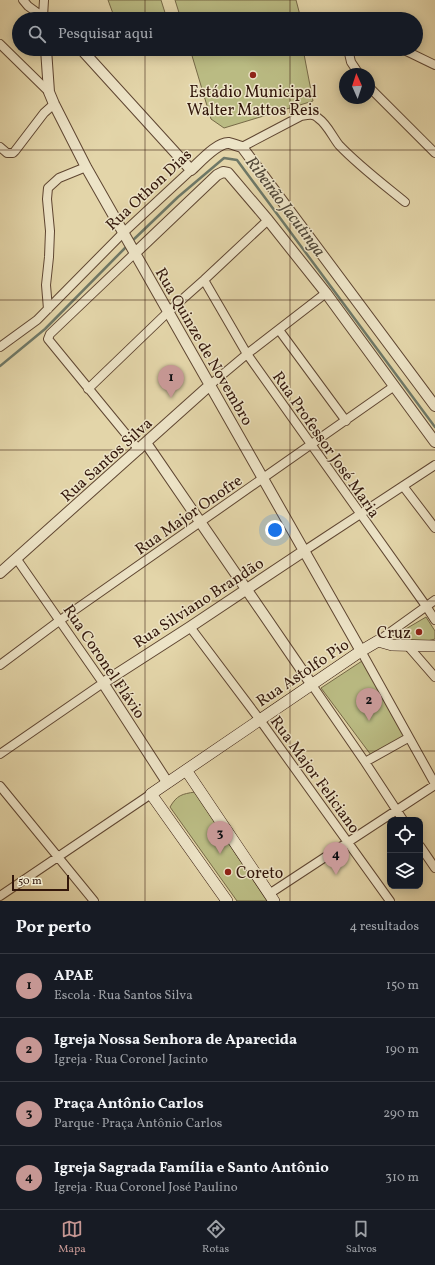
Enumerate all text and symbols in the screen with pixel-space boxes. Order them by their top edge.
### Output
search box [12,12,423,56]
icon: search [26,23,48,45]
text: Pesquisar aqui [58,24,153,45]
north arrow [339,68,375,104]
marker: Estádio Municipal Walter Mattos Reis [248,70,258,80]
place label: Estádio Municipal Walter Mattos Reis [187,82,319,122]
street label: Rua Othon Dias [101,145,197,236]
water label: Ribeirão Jacutinga [239,152,330,262]
street label: Rua Quinze de Novembro [149,264,258,430]
pin: 1 [158,365,184,398]
street label: Rua Professor José Maria [266,367,384,523]
street label: Rua Santos Silva [57,413,158,508]
street label: Rua Major Onofre [131,470,247,561]
your location [265,520,285,540]
street label: Rua Silviano Brandão [129,553,269,654]
street label: Rua Coronel Flávio [57,601,150,724]
place label: Cruz [377,623,411,645]
marker: Cruz [414,627,424,637]
street label: Rua Astolfo Pio [252,634,354,713]
pin: 2 [356,688,382,721]
street label: Rua Major Feliciano [264,712,365,838]
map controls [387,817,423,889]
button: locate [387,817,423,853]
pin: 3 [207,821,233,854]
pin: 4 [323,842,349,875]
button: layers [387,853,423,889]
place label: Coreto [236,863,283,885]
marker: Coreto [223,867,233,877]
scale bar [12,873,69,892]
text: 50 m [18,874,42,889]
text: Por perto [16,916,91,939]
text: 4 resultados [349,918,419,936]
text: APAE [54,966,93,987]
text: 1 [26,977,32,995]
text: 150 m [386,977,419,995]
text: Escola · Rua Santos Silva [54,987,193,1005]
text: Igreja Nossa Senhora de Aparecida [54,1030,297,1051]
text: 2 [26,1041,32,1059]
text: 190 m [385,1041,419,1059]
text: Igreja · Rua Coronel Jacinto [54,1051,208,1069]
text: Praça Antônio Carlos [54,1094,204,1115]
text: 3 [26,1105,32,1123]
text: 290 m [383,1105,419,1123]
text: Parque · Praça Antônio Carlos [54,1115,222,1133]
text: Igreja Sagrada Família e Santo Antônio [54,1158,329,1179]
text: 4 [25,1169,33,1187]
text: 310 m [385,1169,419,1187]
text: Igreja · Rua Coronel José Paulino [54,1179,238,1197]
tab: Mapa [58,1218,86,1257]
tab: Rotas [202,1218,229,1257]
tab: Salvos [346,1218,377,1257]

